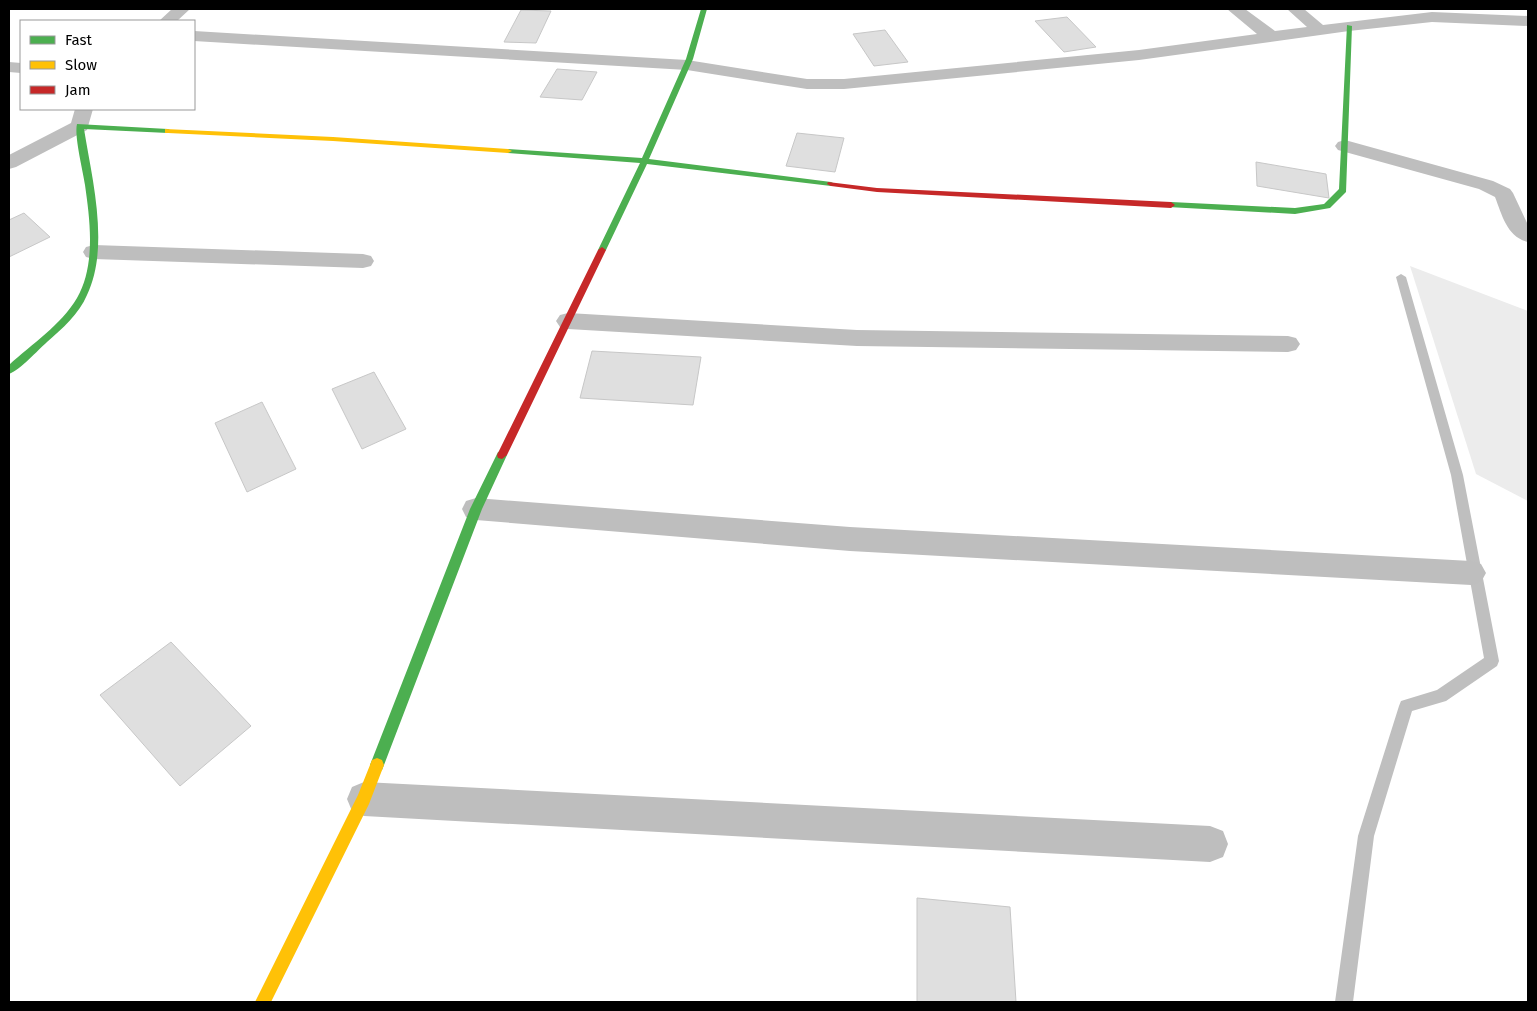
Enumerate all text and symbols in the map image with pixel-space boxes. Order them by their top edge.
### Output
legend [20,20,195,110]
text: Fast [65,31,92,49]
text: Slow [65,56,97,74]
text: Jam [65,81,91,99]

